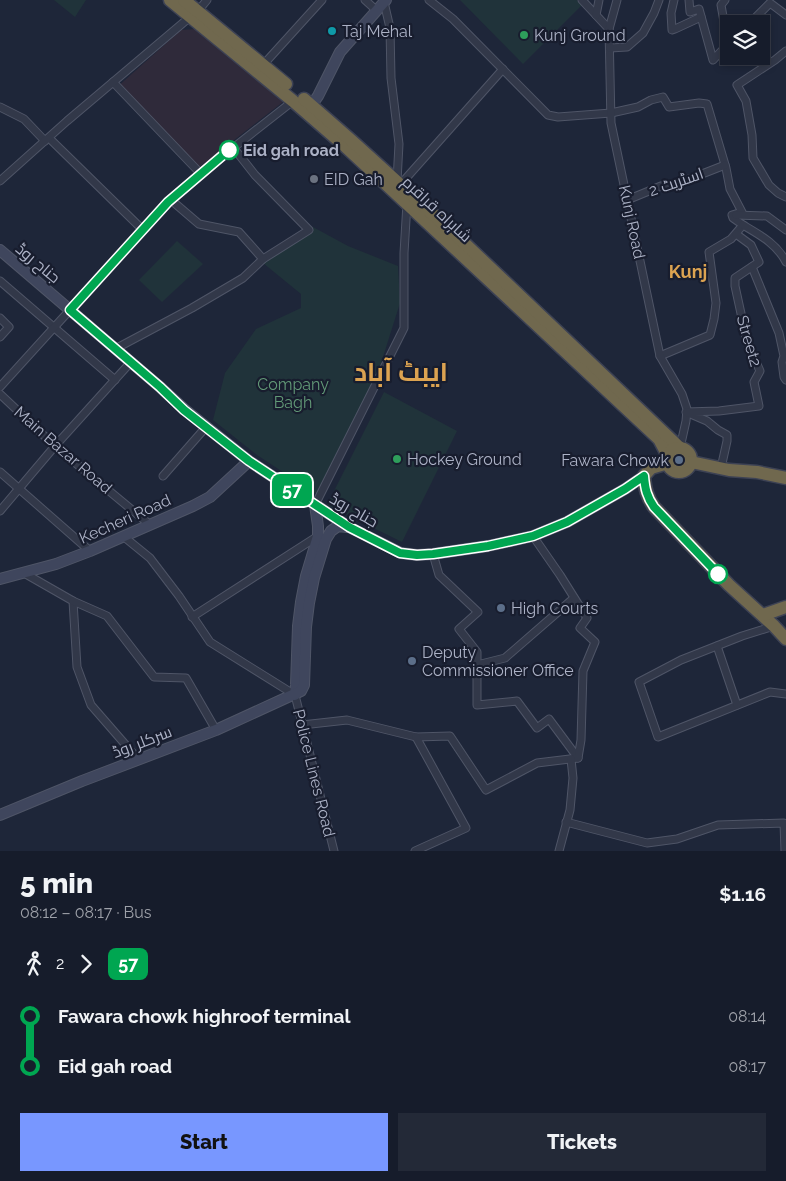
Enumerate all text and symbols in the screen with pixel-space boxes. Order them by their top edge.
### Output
map controls [720,15,770,65]
button: layers [720,15,770,65]
place label: Taj Mehal [342,22,413,41]
marker: Taj Mehal [326,25,338,37]
place label: Kunj Ground [534,26,626,45]
marker: Kunj Ground [518,29,530,41]
marker: Eid gah road [219,140,239,160]
place label: Eid gah road [243,141,339,160]
street label: اسٹریٹ 2 [646,164,706,200]
place label: EID Gah [324,170,383,189]
street label: شاہراہ قراقرم [397,172,476,247]
marker: EID Gah [308,173,320,185]
street label: Kunj Road [615,183,649,261]
street label: جناح روڈ [11,239,64,289]
district label: Kunj [669,261,707,282]
street label: Street2 [733,313,765,369]
district label: ایبٹ آباد [354,357,448,387]
park label: Company Bagh [257,375,329,412]
street label: Main Bazar Road [10,402,116,498]
place label: Hockey Ground [407,450,522,469]
place label: Fawara Chowk [561,451,670,470]
marker: Hockey Ground [391,453,403,465]
marker: Fawara Chowk [673,454,685,466]
line badge: 57 [270,474,314,506]
text: 57 [282,479,302,500]
street label: جناح روڈ [326,489,381,533]
street label: Kecheri Road [76,490,174,548]
unlabelled marker [708,564,728,584]
place label: High Courts [511,599,599,618]
marker: High Courts [495,602,507,614]
place label: Deputy Commissioner Office [422,643,574,680]
marker: Deputy Commissioner Office [406,655,418,667]
street label: Police Lines Road [289,707,339,839]
street label: سرکلر روڈ [110,722,174,762]
text: 5 min [20,867,93,900]
text: $1.16 [719,883,766,905]
text: 08:12 – 08:17 · Bus [20,903,151,922]
icon: walk [20,950,48,978]
icon: forward [72,950,100,978]
text: 57 [118,953,138,974]
text: 2 [56,954,64,973]
text: Fawara chowk highroof terminal [58,1005,350,1027]
text: 08:14 [728,1007,766,1026]
text: Eid gah road [58,1055,172,1077]
text: 08:17 [728,1057,766,1076]
button: Start [20,1113,388,1171]
button: Tickets [398,1113,766,1171]

